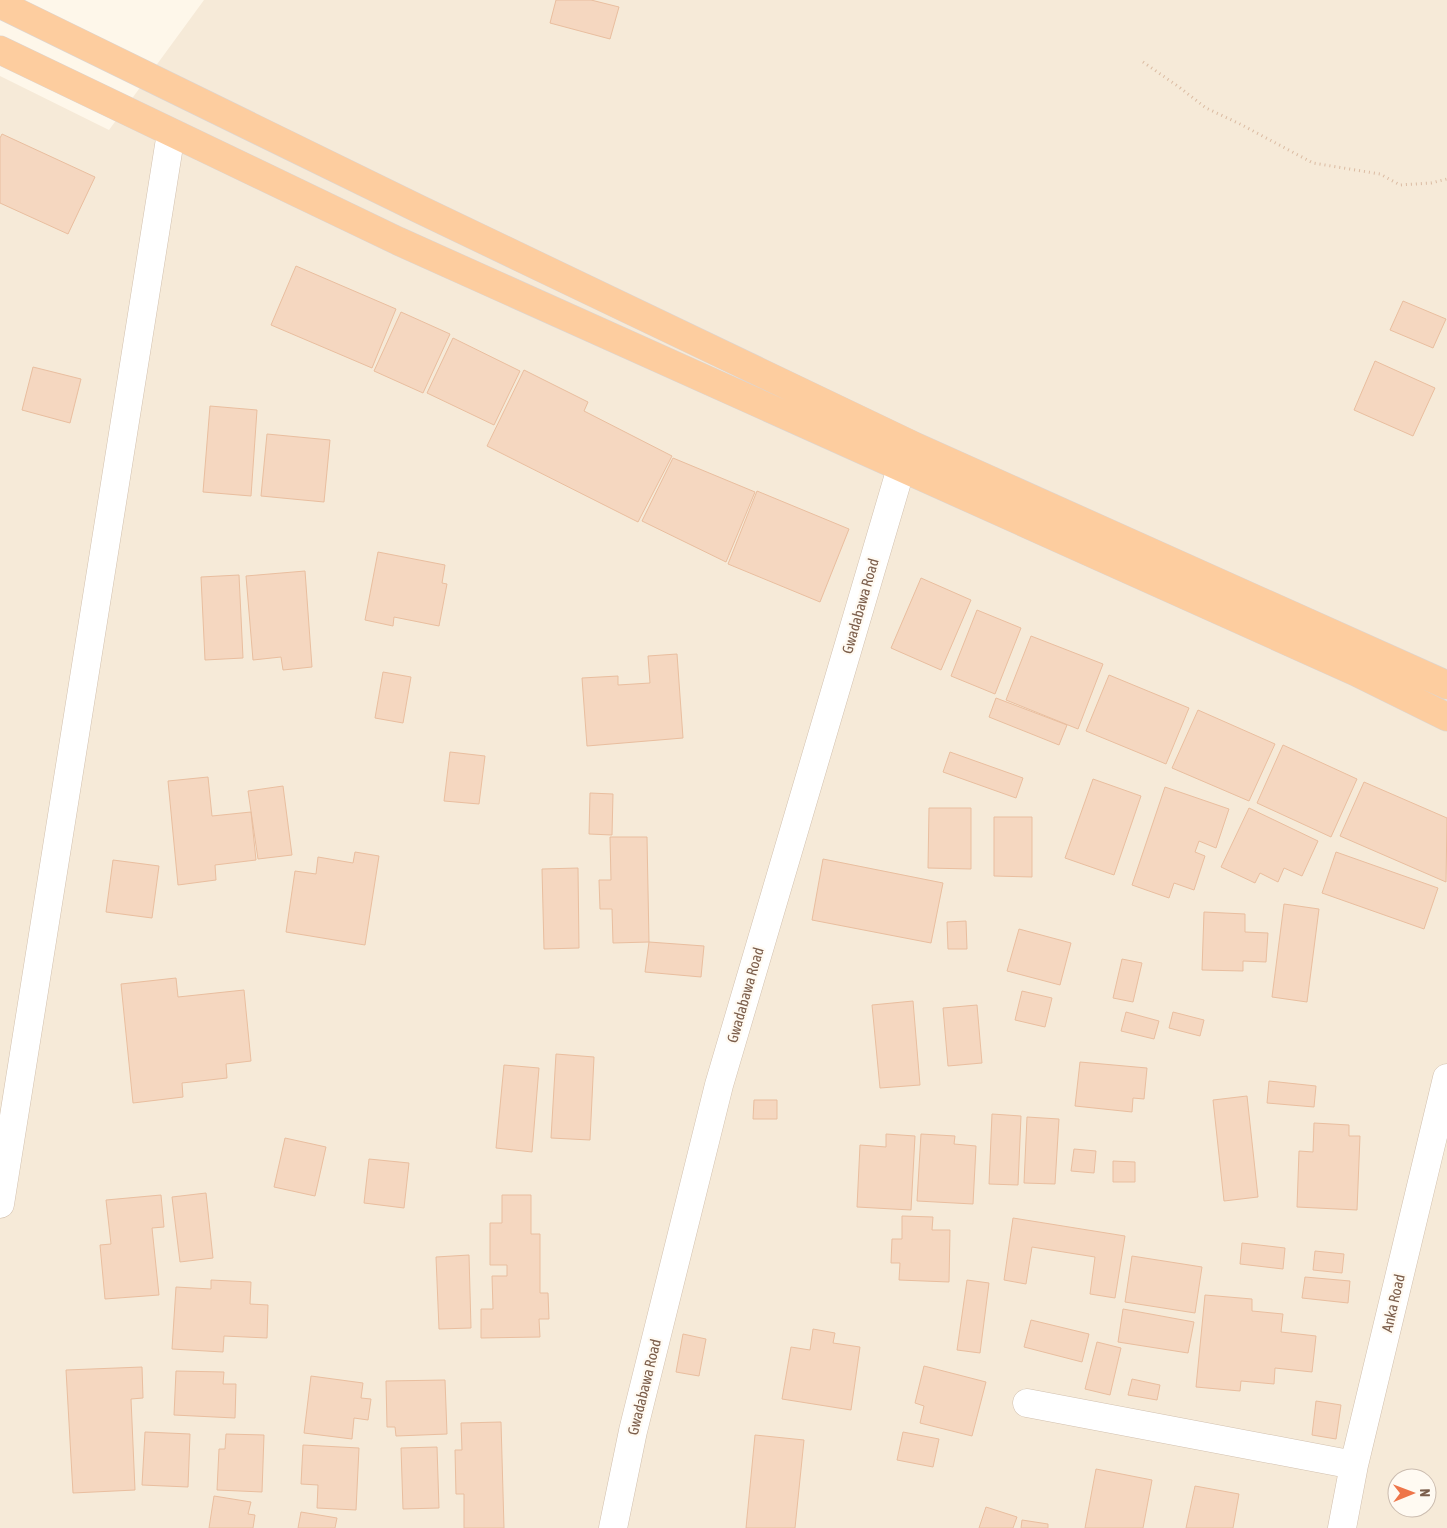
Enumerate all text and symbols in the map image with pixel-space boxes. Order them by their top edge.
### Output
street label: Gwadabawa Road [838,556,882,656]
street label: Gwadabawa Road [723,945,767,1045]
street label: Anka Road [1378,1272,1408,1334]
street label: Gwadabawa Road [624,1337,664,1437]
north arrow [1387,1468,1437,1518]
text: N [1417,1489,1433,1497]

